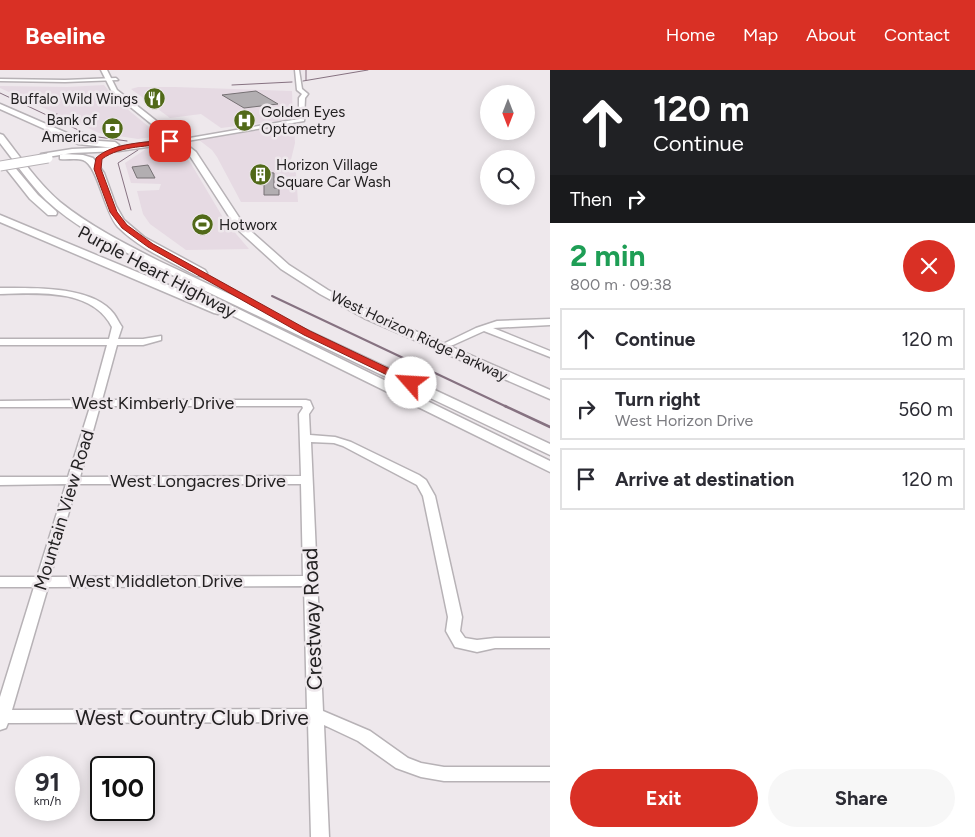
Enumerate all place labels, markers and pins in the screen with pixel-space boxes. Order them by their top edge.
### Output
restaurant icon: Buffalo Wild Wings [142,87,166,111]
place label: Buffalo Wild Wings [10,90,138,108]
place label: Golden Eyes Optometry [261,103,345,138]
hospital icon: Golden Eyes Optometry [233,109,257,133]
place label: Bank of America [42,111,97,146]
bank icon: Bank of America [101,117,125,141]
pin [149,120,191,162]
place label: Horizon Village Square Car Wash [276,156,391,191]
building icon: Horizon Village Square Car Wash [248,162,272,186]
sports icon: Hotworx [191,213,215,237]
place label: Hotworx [219,216,277,234]

